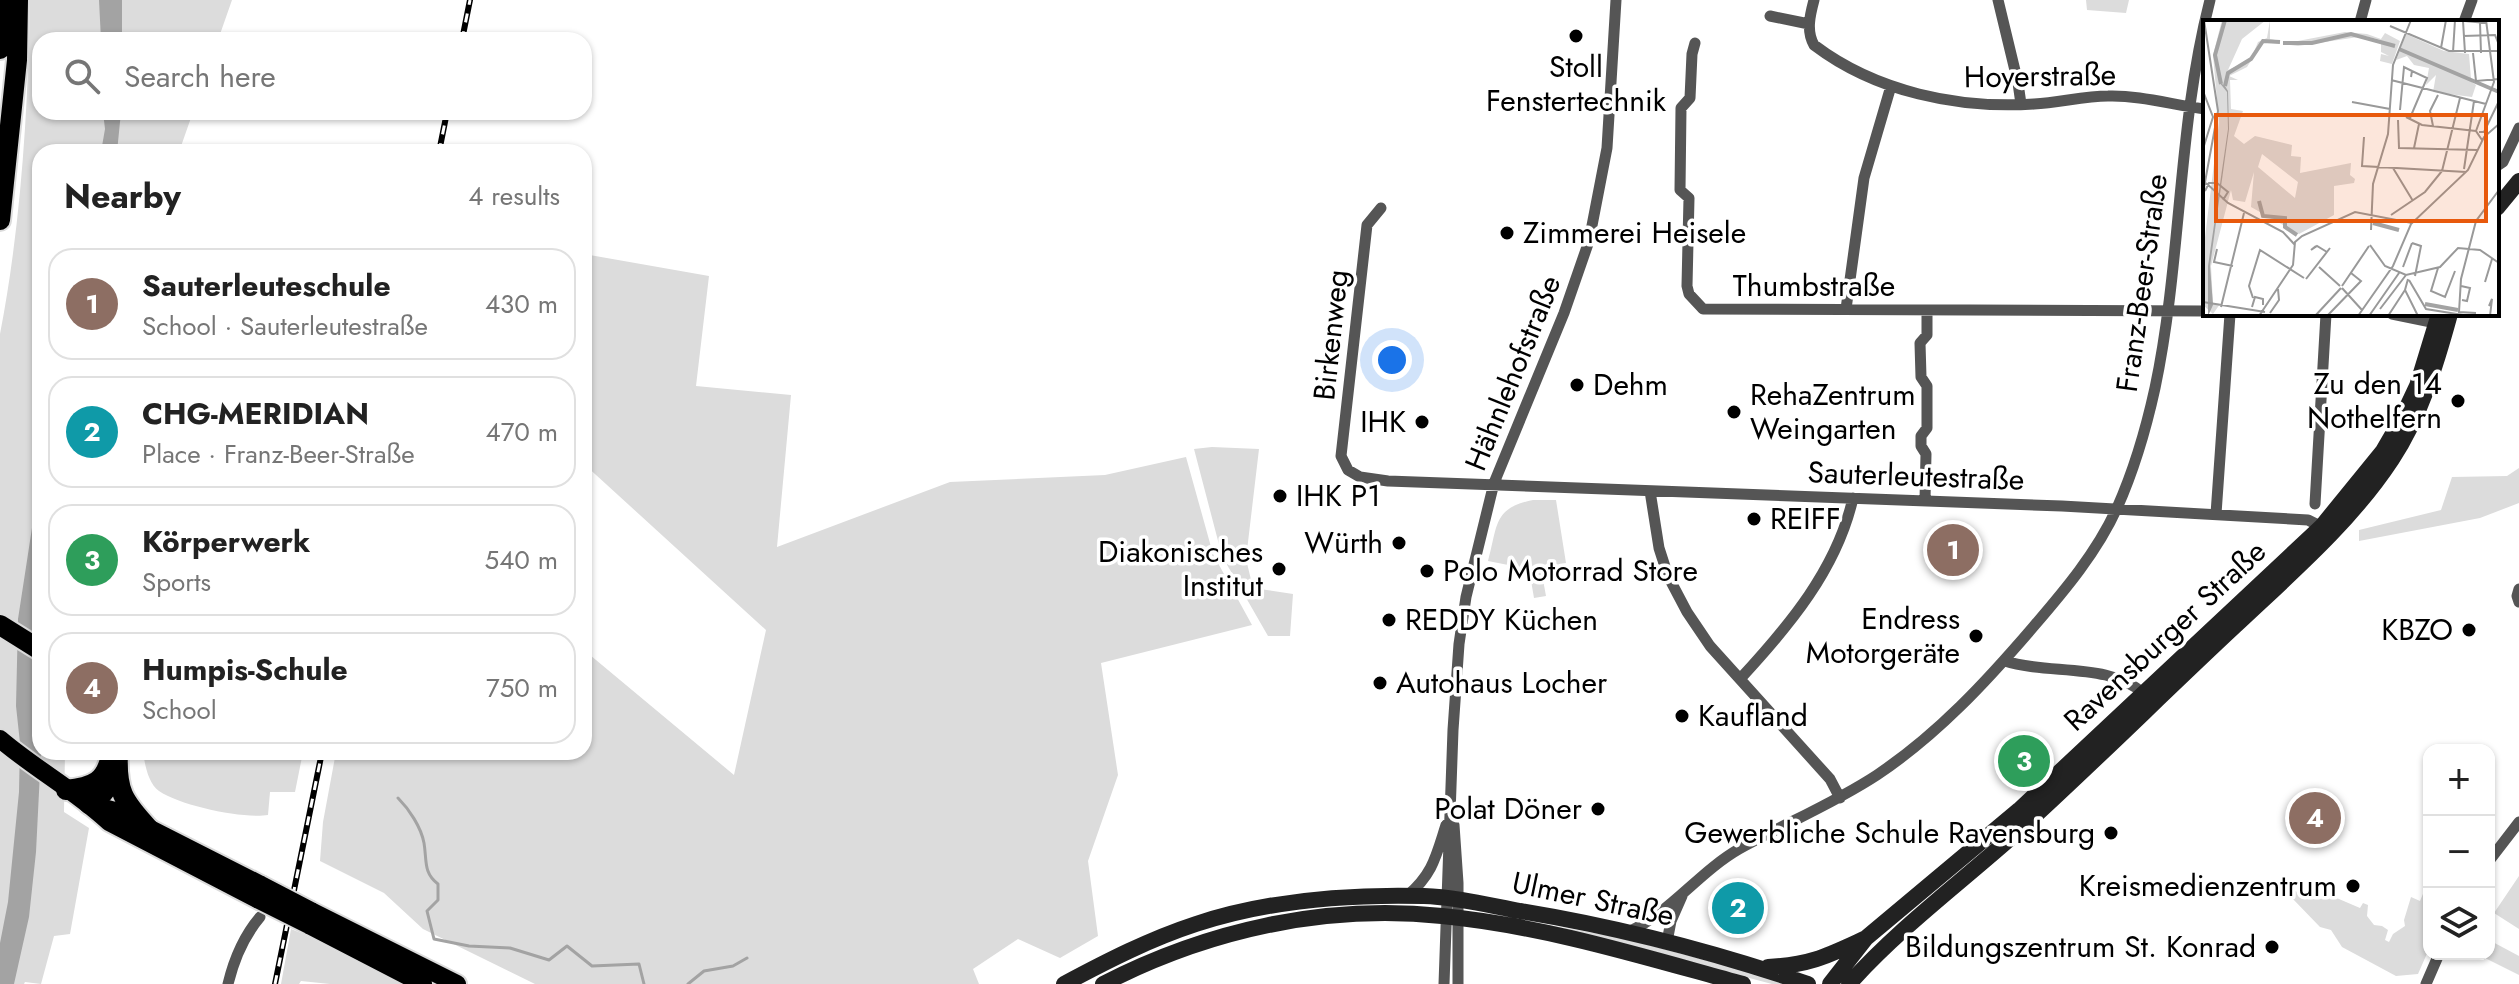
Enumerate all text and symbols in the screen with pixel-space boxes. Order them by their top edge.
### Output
inset map [2203,20,2499,316]
marker: Stoll Fenstertechnik [1567,27,1585,45]
search box [32,32,592,120]
place label: Stoll Fenstertechnik [1486,45,1667,122]
street label: Hoyerstraße [1963,53,2116,98]
icon: search [60,54,104,98]
text: Search here [124,55,276,98]
street label: Franz-Beer-Straße [2105,171,2178,395]
text: Nearby [64,172,181,221]
text: 4 results [468,177,560,215]
place label: Zimmerei Heisele [1523,211,1746,254]
marker: Zimmerei Heisele [1498,224,1516,242]
text: Sauterleuteschule [142,264,391,307]
street label: Thumbstraße [1733,264,1895,307]
street label: Birkenweg [1302,267,1359,402]
street label: Hähnlehofstraße [1454,269,1571,477]
text: 1 [85,285,99,323]
text: 430 m [485,285,558,323]
text: School · Sauterleutestraße [142,307,428,345]
your location [1372,340,1412,380]
place label: Zu den 14 Nothelfern [2307,362,2442,439]
place label: Dehm [1593,363,1668,406]
place label: RehaZentrum Weingarten [1750,373,1916,450]
marker: Dehm [1568,376,1586,394]
text: CHG-MERIDIAN [142,392,369,435]
marker: Zu den 14 Nothelfern [2449,392,2467,410]
place label: IHK [1360,400,1406,443]
marker: RehaZentrum Weingarten [1725,403,1743,421]
text: 2 [83,413,101,451]
text: 470 m [486,413,558,451]
marker: IHK [1413,413,1431,431]
text: Place · Franz-Beer-Straße [142,435,415,473]
street label: Sauterleutestraße [1807,450,2025,501]
place label: IHK P1 [1296,474,1381,517]
marker: IHK P1 [1271,487,1289,505]
place label: REIFF [1770,497,1841,540]
marker: REIFF [1745,510,1763,528]
text: Körperwerk [142,520,310,563]
pin: 1 [1927,520,1979,580]
place label: Würth [1304,521,1383,564]
place label: Diakonisches Institut [1098,530,1264,607]
street label: Ravensburger Straße [2054,530,2275,741]
marker: Würth [1390,534,1408,552]
text: 3 [84,541,100,579]
text: 540 m [484,541,558,579]
place label: Polo Motorrad Store [1443,549,1698,592]
marker: Diakonisches Institut [1270,560,1288,578]
marker: Polo Motorrad Store [1418,562,1436,580]
text: Sports [142,563,211,601]
place label: Endress Motorgeräte [1806,597,1960,674]
place label: REDDY Küchen [1405,598,1598,641]
place label: KBZO [2381,608,2453,651]
marker: REDDY Küchen [1380,611,1398,629]
marker: KBZO [2460,621,2478,639]
marker: Endress Motorgeräte [1967,627,1985,645]
text: Humpis-Schule [142,648,348,691]
place label: Autohaus Locher [1396,661,1608,704]
text: 4 [83,669,101,707]
text: 750 m [486,669,558,707]
marker: Autohaus Locher [1371,674,1389,692]
text: School [142,691,217,729]
place label: Kaufland [1698,694,1808,737]
marker: Kaufland [1673,707,1691,725]
pin: 3 [1998,731,2050,791]
map controls [2423,744,2495,960]
button: + [2423,744,2495,816]
place label: Polat Döner [1434,787,1583,830]
pin: 4 [2289,788,2341,848]
marker: Polat Döner [1589,800,1607,818]
place label: Gewerbliche Schule Ravensburg [1684,811,2095,854]
button: − [2423,816,2495,888]
marker: Gewerbliche Schule Ravensburg [2102,824,2120,842]
street label: Ulmer Straße [1508,860,1678,937]
place label: Kreismedienzentrum [2079,864,2337,907]
marker: Kreismedienzentrum [2344,877,2362,895]
pin: 2 [1712,878,1764,938]
button: layers [2423,888,2495,960]
place label: Bildungszentrum St. Konrad [1905,925,2256,968]
marker: Bildungszentrum St. Konrad [2263,938,2281,956]

